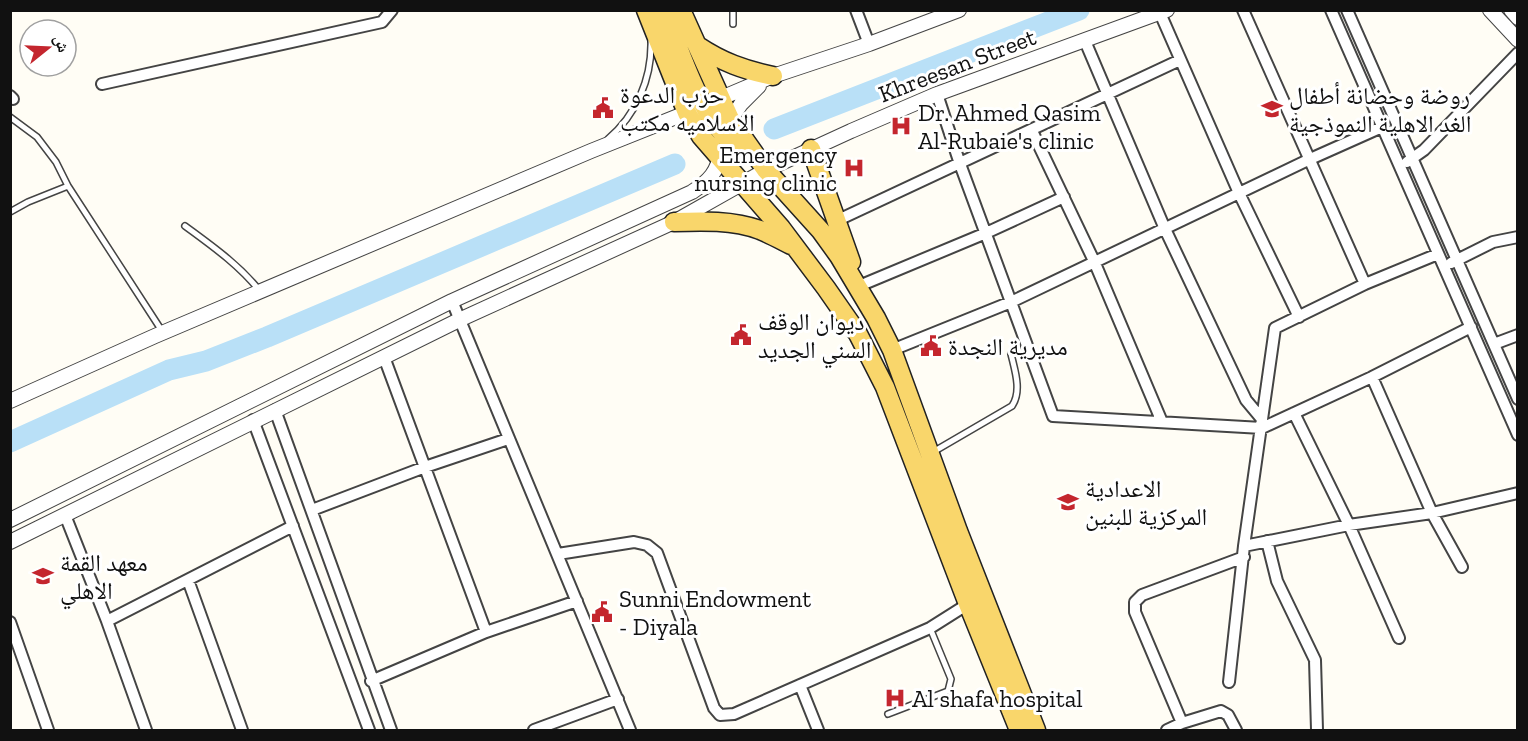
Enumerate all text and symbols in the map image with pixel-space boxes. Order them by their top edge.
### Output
north arrow [18,18,78,78]
street label: Khreesan Street [874,22,1040,108]
text: ش [50,33,73,55]
place label: حزب الدعوة الاسلاميه مكتب [620,80,755,137]
place label: روضة وحضانة أطفال الغد الاهلية النموذجية [1289,81,1471,138]
public building icon: حزب الدعوة الاسلاميه مكتب [591,96,615,120]
school or university icon: روضة وحضانة أطفال الغد الاهلية النموذجية [1260,97,1284,121]
place label: Dr. Ahmed Qasim Al-Rubaie's clinic [918,98,1101,155]
hospital icon: Dr. Ahmed Qasim Al-Rubaie's clinic [889,114,913,138]
place label: Emergency nursing clinic [694,140,838,197]
hospital icon: Emergency nursing clinic [842,156,866,180]
place label: ديوان الوقف السني الجديد [758,307,871,369]
public building icon: ديوان الوقف السني الجديد [729,323,753,347]
place label: مديرية النجدة [948,332,1068,361]
public building icon: مديرية النجدة [919,334,943,358]
place label: الاعدادية المركزية للبنين [1085,474,1207,531]
school or university icon: الاعدادية المركزية للبنين [1056,490,1080,514]
place label: معهد القمة الاهلي [60,548,148,610]
school or university icon: معهد القمة الاهلي [31,564,55,588]
place label: Sunni Endowment - Diyala [619,584,811,641]
public building icon: Sunni Endowment - Diyala [590,600,614,624]
place label: Al shafa hospital [912,684,1083,713]
hospital icon: Al shafa hospital [883,686,907,710]

